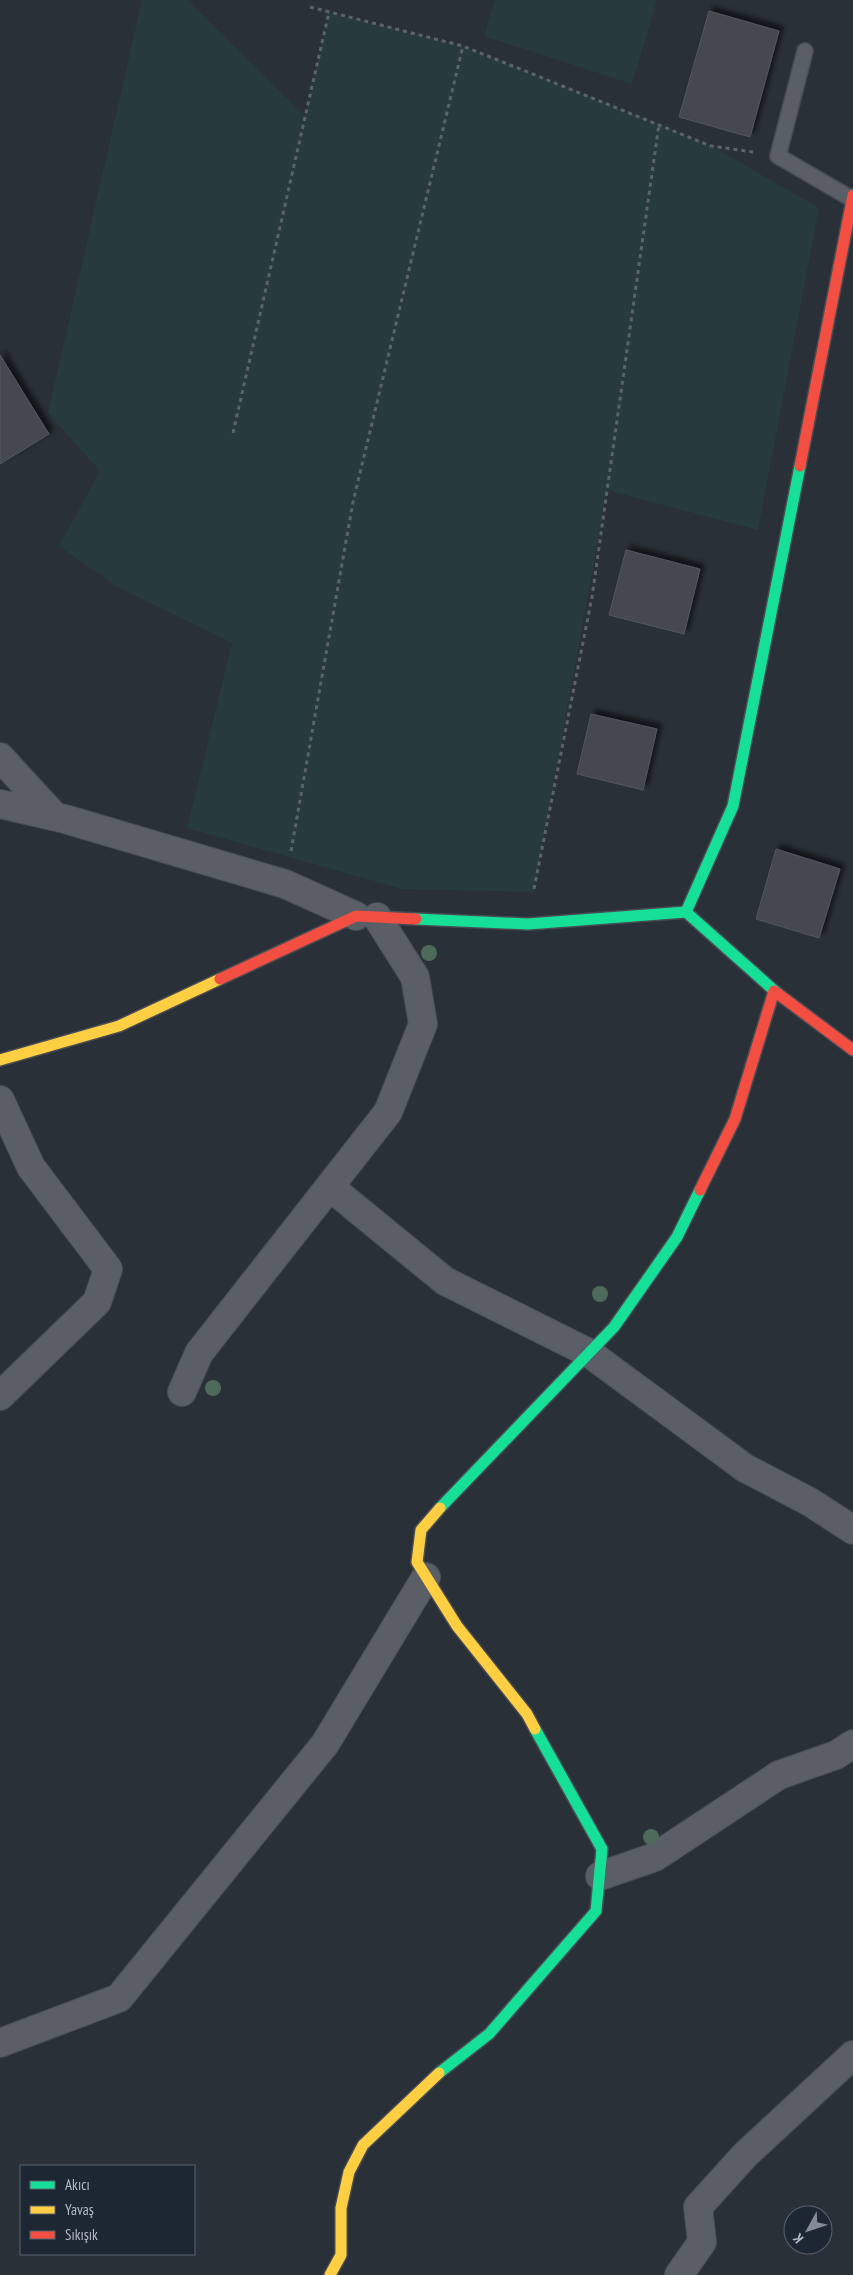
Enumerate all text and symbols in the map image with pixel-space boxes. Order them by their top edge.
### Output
legend [20,2165,195,2255]
text: Akıcı [65,2175,90,2194]
text: Yavaş [65,2200,94,2219]
north arrow [783,2205,833,2255]
text: Sıkışık [65,2225,98,2244]
text: K [788,2229,807,2247]

